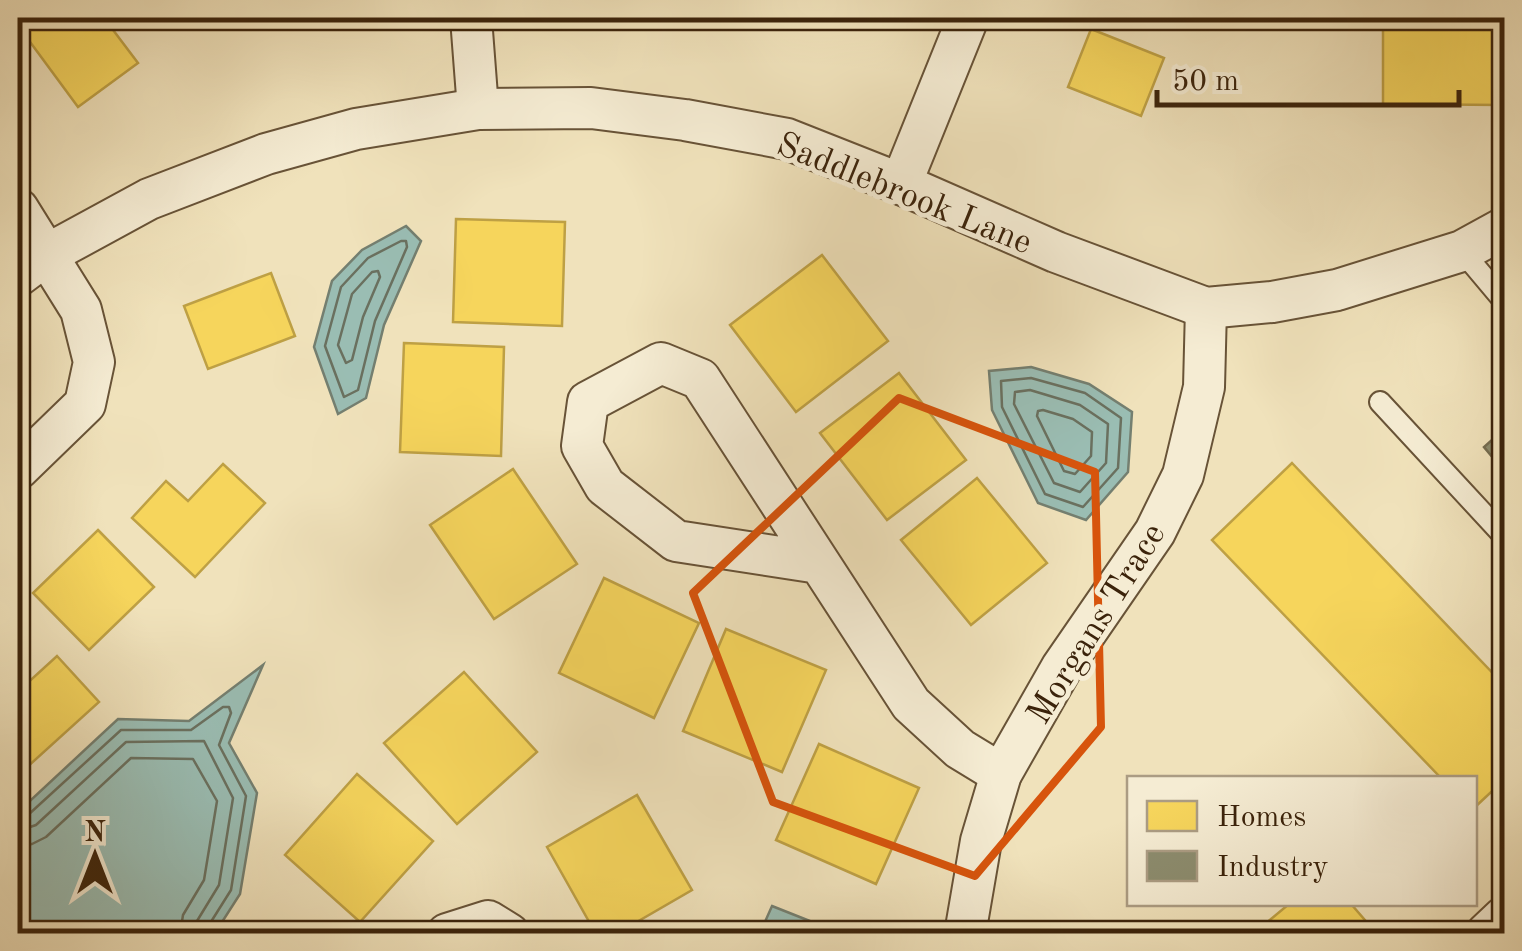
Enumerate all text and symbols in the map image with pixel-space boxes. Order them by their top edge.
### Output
scale bar [1157,45,1460,107]
text: 50 m [1172,67,1239,97]
street label: Saddlebrook Lane [771,127,1037,261]
street label: Morgans Trace [1022,518,1173,731]
legend [1127,776,1477,906]
text: Homes [1217,803,1306,833]
north arrow [45,806,145,906]
text: N [84,820,106,848]
text: Industry [1217,853,1329,883]

